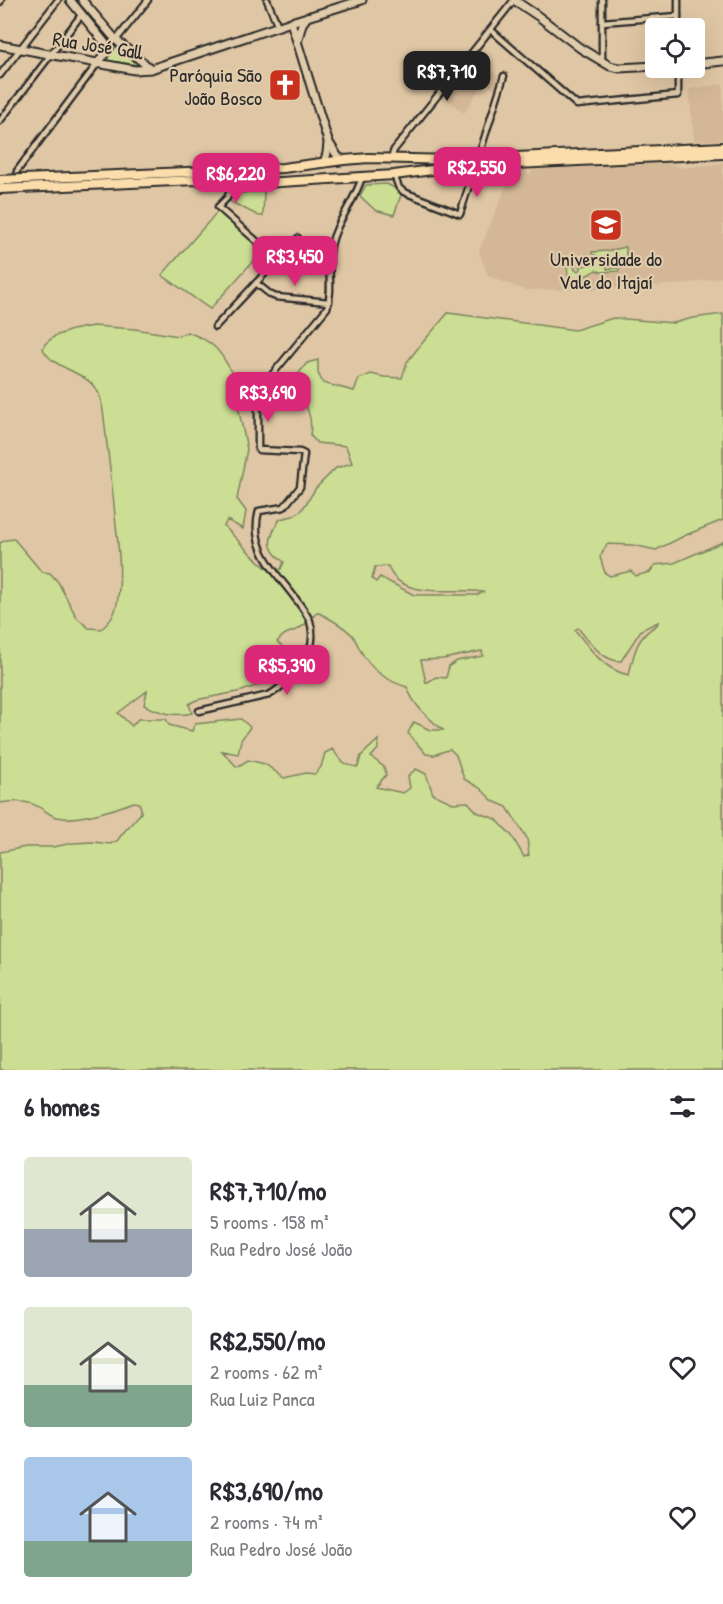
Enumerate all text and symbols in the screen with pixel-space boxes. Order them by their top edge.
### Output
map controls [645,18,705,78]
button: locate [645,18,705,78]
street label: Rua José Gall [51,25,146,66]
pin: R$7,710 [392,51,502,102]
text: R$7,710 [417,57,477,84]
place label: Paróquia São João Bosco [170,61,262,111]
church icon: Paróquia São João Bosco [267,67,303,103]
pin: R$2,550 [422,147,532,198]
pin: R$6,220 [181,153,291,204]
text: R$2,550 [448,153,506,180]
text: R$6,220 [207,159,265,186]
school or university icon: Universidade do Vale do Itajaí [588,207,624,243]
pin: R$3,450 [240,236,350,287]
text: R$3,450 [266,242,324,269]
place label: Universidade do Vale do Itajaí [550,245,662,295]
pin: R$3,690 [213,372,323,423]
text: R$3,690 [240,378,296,405]
pin: R$5,390 [232,645,342,696]
text: R$5,390 [259,651,315,678]
text: 6 homes [24,1089,100,1124]
icon: filters [666,1090,699,1123]
text: R$7,710/mo [210,1173,326,1208]
icon: home [72,1181,144,1253]
icon: heart [666,1201,699,1234]
text: 5 rooms · 158 m² [210,1208,329,1235]
text: Rua Pedro José João [210,1235,352,1262]
text: R$2,550/mo [210,1323,325,1358]
icon: home [72,1331,144,1403]
icon: heart [666,1351,699,1384]
text: 2 rooms · 62 m² [210,1358,322,1385]
text: Rua Luiz Panca [210,1385,315,1412]
text: R$3,690/mo [210,1473,323,1508]
icon: home [72,1481,144,1553]
icon: heart [666,1501,699,1534]
text: 2 rooms · 74 m² [210,1508,322,1535]
text: Rua Pedro José João [210,1535,352,1562]

